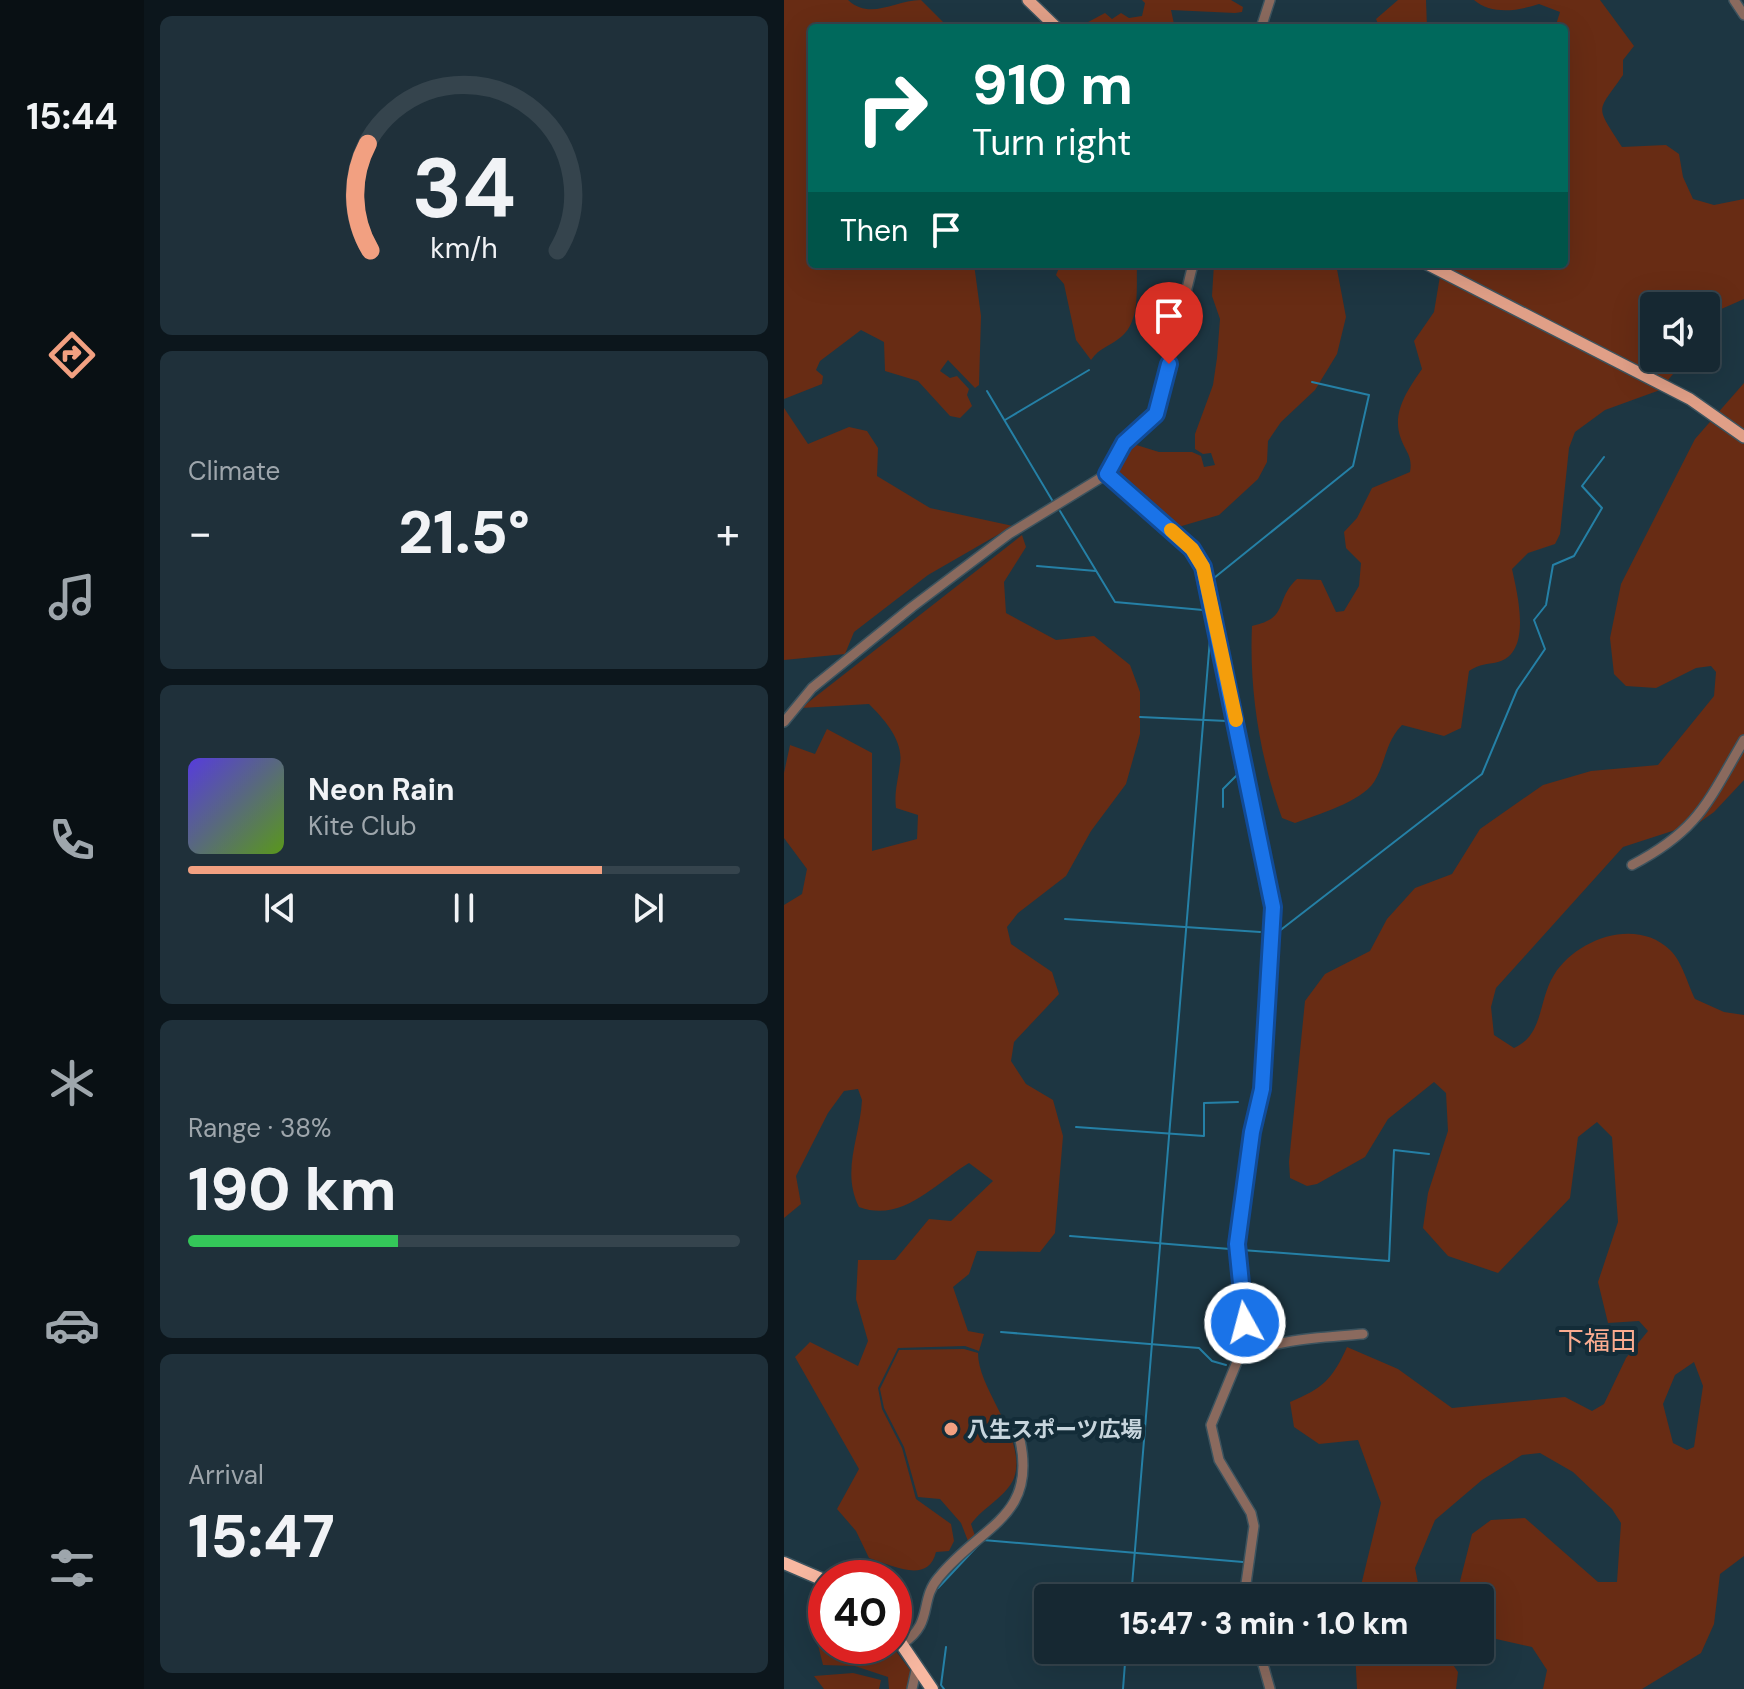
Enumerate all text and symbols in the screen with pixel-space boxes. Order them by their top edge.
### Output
text: 910 m [972,48,1133,121]
icon: right [840,56,944,160]
text: 15:44 [26,93,118,140]
text: Turn right [972,119,1131,166]
text: 34 [412,134,516,243]
icon: arrive [924,208,968,252]
text: Then [840,211,908,250]
text: km/h [430,230,498,267]
pin [1135,282,1203,364]
map controls [1640,292,1720,372]
button: sound [1640,292,1720,372]
icon: arrive [1147,294,1191,338]
icon: directions [44,327,100,383]
text: Climate [188,454,280,488]
text: 21.5° [398,493,530,572]
text: − [188,504,212,562]
text: + [716,504,740,562]
icon: music [44,569,100,625]
text: Neon Rain [308,770,454,809]
text: Kite Club [308,809,417,843]
icon: phone [44,812,100,868]
icon: previous [258,886,302,930]
icon: pause [442,886,486,930]
icon: next [626,886,670,930]
icon: climate [44,1055,100,1111]
text: Range · 38% [188,1111,332,1145]
text: 190 km [188,1150,396,1229]
position arrow [1203,1281,1287,1365]
icon: car [44,1297,100,1353]
district label: 下福田 [1558,1324,1636,1358]
place label: 八生スポーツ広場 [967,1415,1143,1444]
marker: 八生スポーツ広場 [942,1420,960,1438]
text: Arrival [188,1458,264,1492]
text: 15:47 [188,1497,335,1576]
icon: filters [44,1540,100,1596]
speed limit sign: 40 [808,1560,912,1664]
text: 15:47 · 3 min · 1.0 km [1120,1604,1408,1643]

